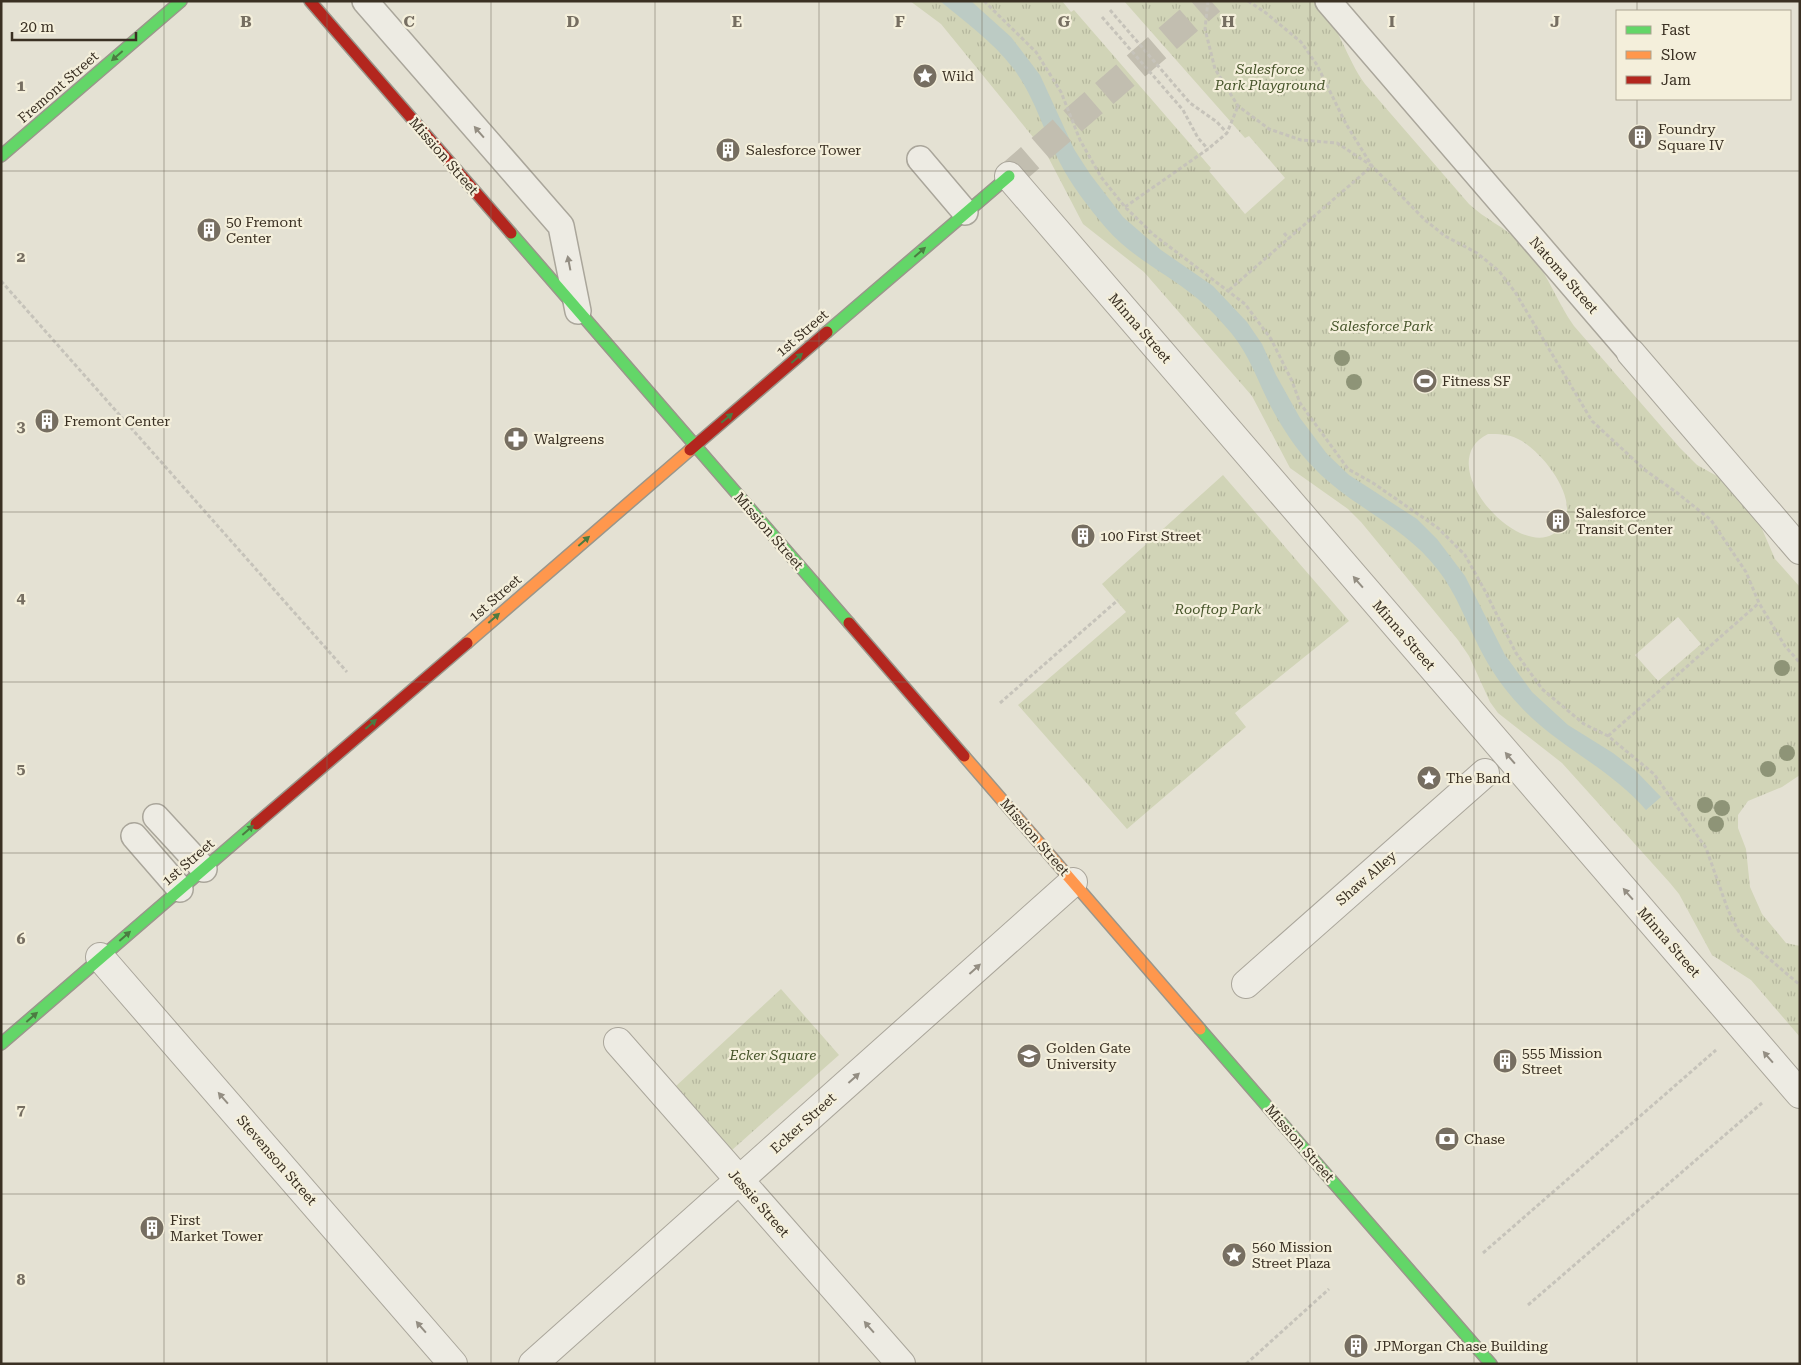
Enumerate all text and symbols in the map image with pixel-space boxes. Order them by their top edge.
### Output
scale bar [12,10,136,42]
legend [1616,10,1791,100]
text: B [240,12,252,31]
text: C [403,12,415,31]
text: D [567,12,580,31]
text: E [732,12,742,31]
text: F [895,12,905,31]
text: G [1058,12,1071,31]
text: H [1221,12,1235,31]
text: I [1389,12,1395,31]
text: J [1550,12,1560,31]
text: 20 m [20,18,55,36]
text: Fast [1661,21,1691,39]
text: Slow [1661,46,1697,64]
street label: Fremont Street [15,48,101,126]
one-way arrow [111,50,123,61]
park label: Salesforce Park Playground [1214,61,1326,93]
place icon: Wild [912,63,938,89]
place label: Wild [942,68,974,84]
text: Jam [1661,71,1691,89]
text: 1 [17,76,26,95]
street label: Mission Street [406,114,482,198]
place label: Foundry Square IV [1658,121,1724,153]
building icon: Foundry Square IV [1627,124,1653,150]
one-way arrow [473,126,485,138]
building icon: Salesforce Tower [715,137,741,163]
place label: Salesforce Tower [746,142,861,158]
place label: 50 Fremont Center [226,214,302,246]
building icon: 50 Fremont Center [196,217,222,243]
street label: Natoma Street [1526,233,1602,317]
one-way arrow [913,246,926,257]
text: 2 [17,247,26,266]
one-way arrow [564,254,572,270]
street label: Minna Street [1105,290,1175,366]
street label: 1st Street [773,306,831,360]
park label: Salesforce Park [1330,318,1434,334]
one-way arrow [790,352,803,363]
sports icon: Fitness SF [1412,368,1438,394]
place label: Fitness SF [1442,373,1511,389]
building icon: Fremont Center [34,408,60,434]
one-way arrow [721,412,734,423]
place label: Fremont Center [64,413,170,429]
text: 3 [17,417,26,436]
pharmacy icon: Walgreens [503,426,529,452]
place label: Walgreens [534,431,605,447]
street label: Mission Street [731,489,807,573]
place label: Salesforce Transit Center [1576,505,1673,537]
building icon: Salesforce Transit Center [1545,508,1571,534]
building icon: 100 First Street [1070,523,1096,549]
place label: 100 First Street [1100,528,1201,544]
one-way arrow [578,536,590,547]
street label: 1st Street [466,571,524,625]
one-way arrow [1353,575,1364,588]
text: 4 [17,588,26,607]
street label: Minna Street [1369,597,1439,673]
park label: Rooftop Park [1174,601,1262,617]
one-way arrow [488,612,501,623]
one-way arrow [365,718,377,730]
one-way arrow [1504,752,1516,764]
text: 5 [17,759,26,778]
place icon: The Band [1416,765,1442,791]
place label: The Band [1446,770,1511,786]
street label: Mission Street [997,795,1073,879]
one-way arrow [242,824,254,836]
street label: 1st Street [159,835,217,889]
street label: Shaw Alley [1333,847,1400,909]
one-way arrow [1622,888,1633,901]
street label: Minna Street [1634,904,1704,980]
text: 6 [17,929,26,948]
one-way arrow [119,930,131,942]
one-way arrow [968,963,980,975]
one-way arrow [25,1012,38,1023]
place label: Golden Gate University [1046,1040,1131,1072]
school or university icon: Golden Gate University [1016,1043,1042,1069]
place label: 555 Mission Street [1522,1045,1602,1077]
park label: Ecker Square [729,1047,816,1063]
building icon: 555 Mission Street [1492,1048,1518,1074]
one-way arrow [1763,1051,1774,1063]
one-way arrow [847,1072,859,1084]
street label: Ecker Street [767,1089,839,1157]
one-way arrow [217,1092,228,1105]
text: 7 [17,1100,26,1119]
street label: Mission Street [1262,1101,1338,1185]
street label: Stevenson Street [234,1112,320,1208]
bank icon: Chase [1434,1126,1460,1152]
place label: Chase [1464,1131,1505,1147]
street label: Jessie Street [725,1166,793,1240]
place label: First Market Tower [170,1212,263,1244]
building icon: First Market Tower [139,1215,165,1241]
place label: 560 Mission Street Plaza [1252,1239,1332,1271]
place icon: 560 Mission Street Plaza [1221,1242,1247,1268]
text: 8 [17,1270,26,1289]
one-way arrow [416,1321,427,1333]
one-way arrow [863,1322,875,1334]
building icon: JPMorgan Chase Building [1343,1333,1369,1359]
place label: JPMorgan Chase Building [1374,1338,1548,1354]

